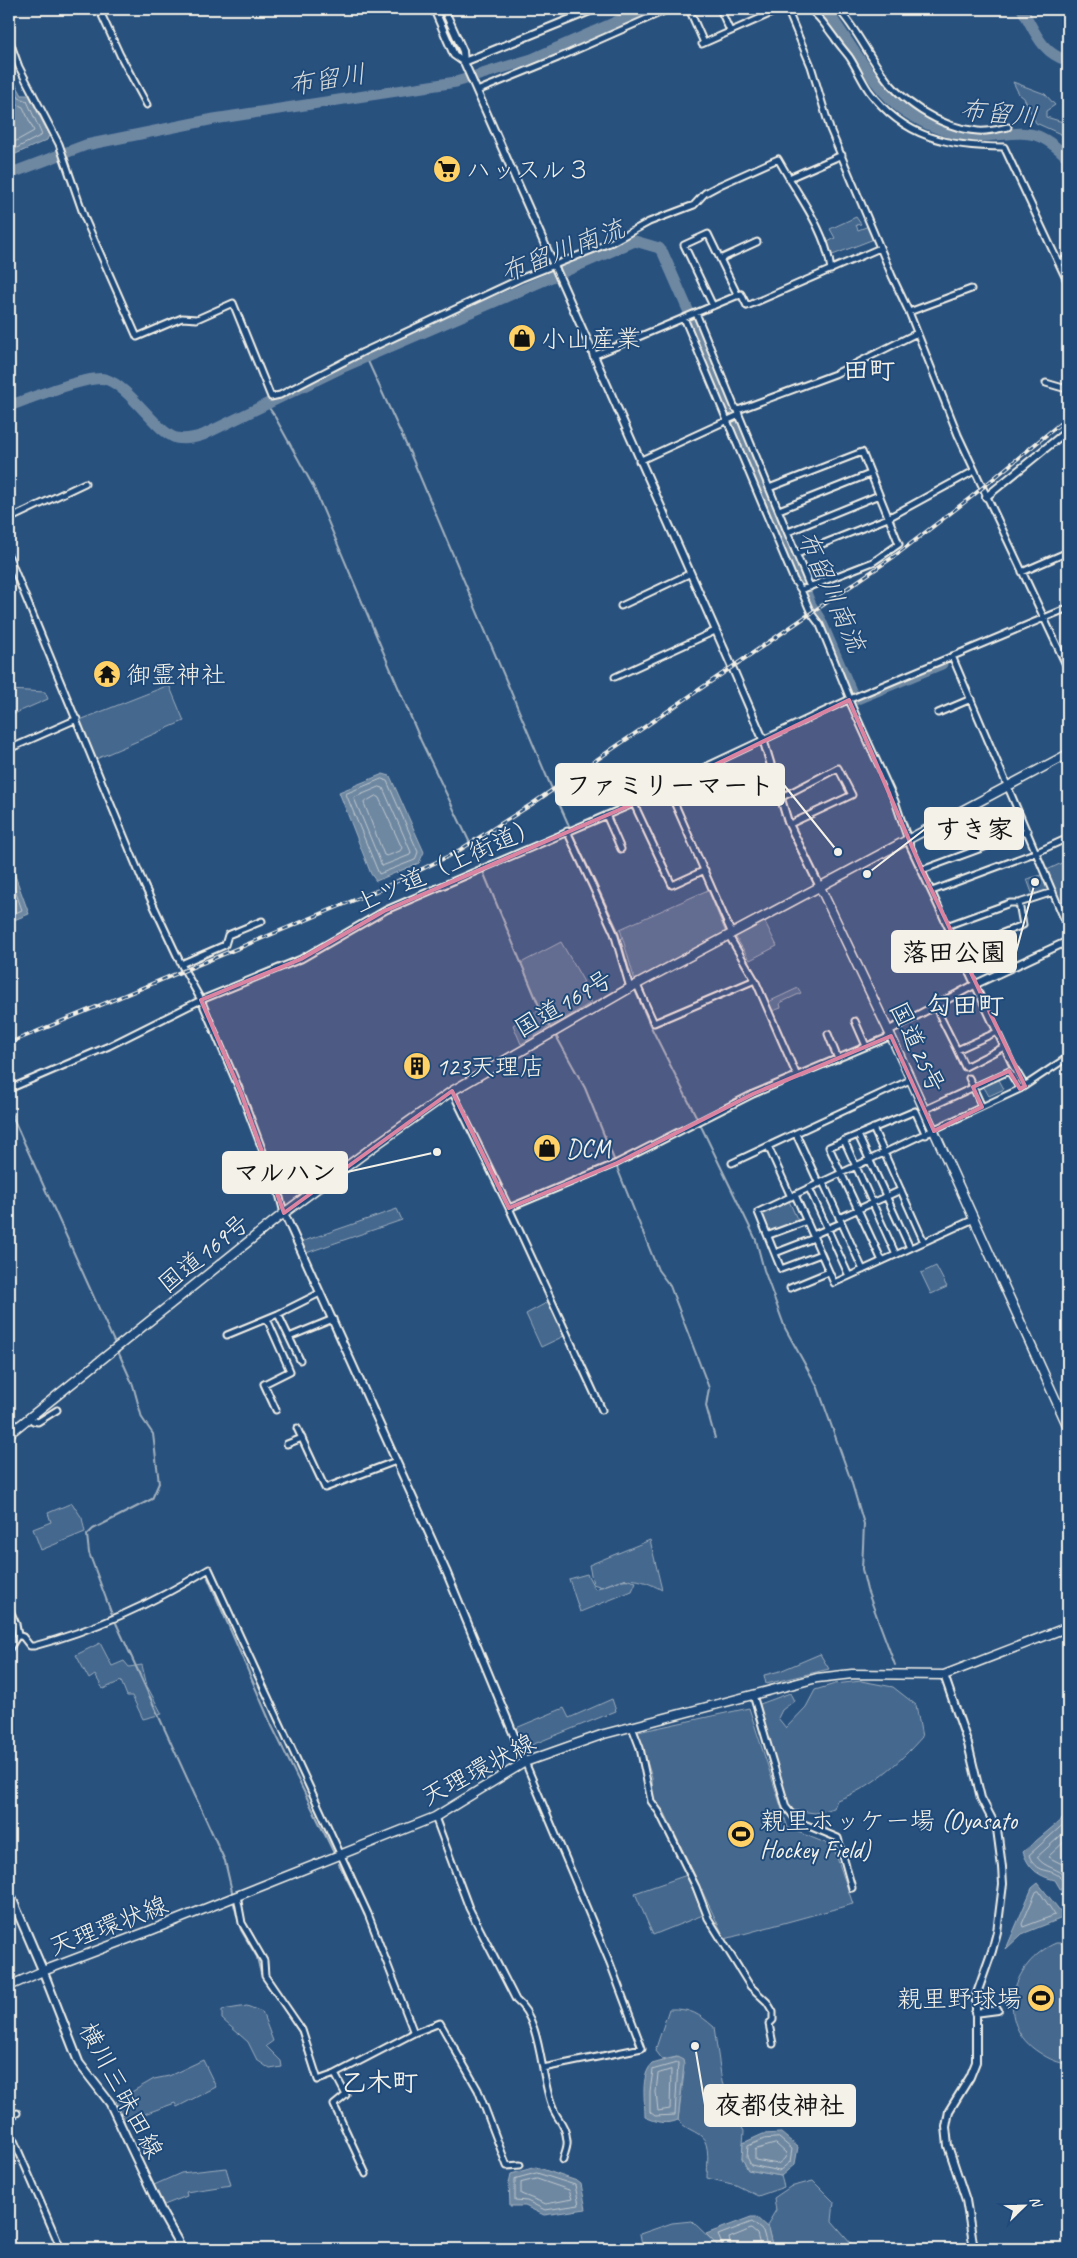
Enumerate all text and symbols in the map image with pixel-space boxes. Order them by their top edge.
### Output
water label: 布留川 [286,57,368,102]
water label: 布留川 [958,93,1039,134]
supermarket icon: ハッスル３ [432,154,462,184]
place label: ハッスル３ [466,154,591,186]
water label: 布留川南流 [496,211,631,289]
shop icon: 小山産業 [507,323,537,353]
place label: 小山産業 [541,323,641,355]
district label: 田町 [843,354,895,387]
water label: 布留川南流 [790,525,874,659]
temple icon: 御霊神社 [92,659,122,689]
place label: 御霊神社 [126,659,226,691]
callout: ファミリーマート [556,764,784,805]
text: ファミリーマート [565,769,775,802]
callout: すき家 [925,808,1023,849]
street label: 上ツ道（上街道） [350,810,545,920]
text: すき家 [935,813,1013,846]
callout: 落田公園 [892,931,1016,972]
text: 落田公園 [902,936,1006,969]
street label: 国道169号 [508,963,619,1045]
district label: 勾田町 [926,989,1004,1022]
street label: 国道25号 [882,996,952,1098]
building icon: 123天理店 [402,1051,432,1081]
place label: 123天理店 [436,1051,545,1083]
shop icon: DCM [532,1133,562,1163]
place label: DCM [566,1133,612,1165]
callout: マルハン [223,1152,347,1193]
text: マルハン [234,1156,336,1189]
street label: 国道169号 [151,1207,256,1300]
street label: 天理環状線 [416,1726,541,1813]
place label: 親里ホッケー場 (Oyasato Hockey Field) [760,1805,1018,1866]
sports icon: 親里ホッケー場 (Oyasato Hockey Field) [726,1819,756,1849]
street label: 天理環状線 [44,1889,172,1963]
place label: 親里野球場 [897,1983,1022,2015]
sports icon: 親里野球場 [1026,1983,1056,2013]
street label: 横川三昧田線 [72,2017,170,2164]
district label: 乙木町 [340,2066,418,2099]
callout: 夜都伎神社 [705,2085,855,2126]
text: 夜都伎神社 [715,2089,845,2122]
north arrow [1000,2180,1050,2230]
text: N [1026,2194,1046,2211]

